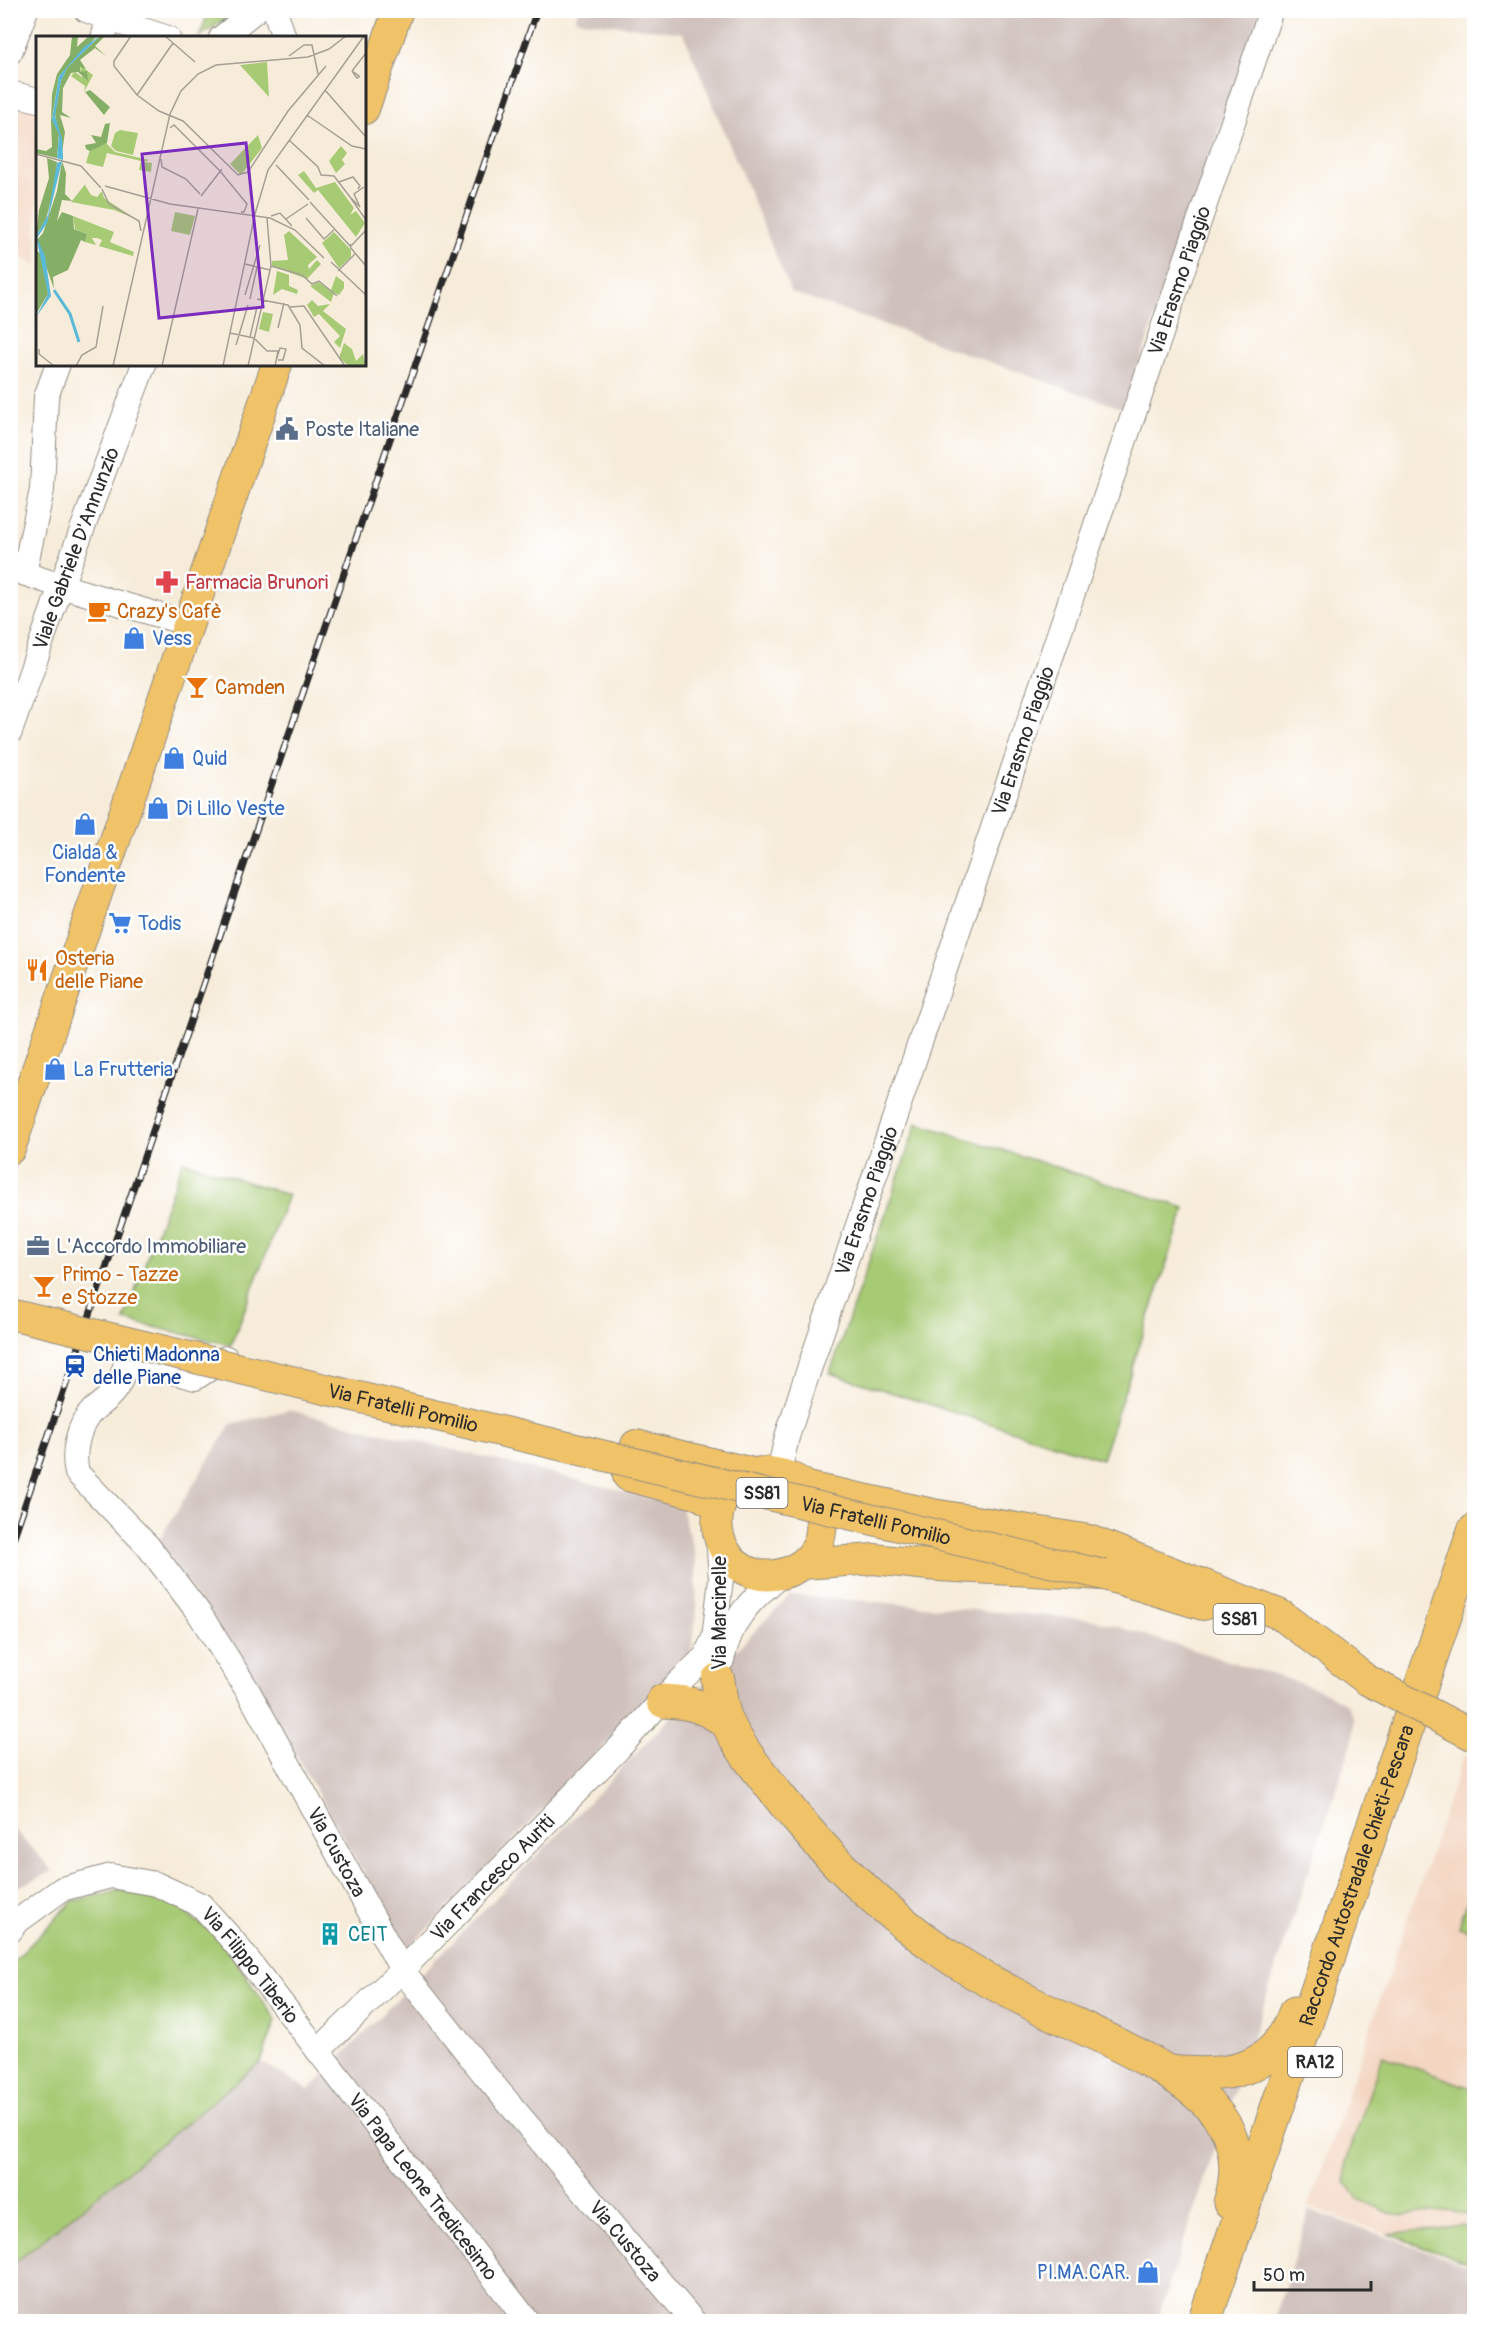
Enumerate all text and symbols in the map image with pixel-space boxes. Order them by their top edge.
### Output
inset map [36,36,366,366]
street label: Via Erasmo Piaggio [1142,202,1216,359]
public building icon: Poste Italiane [274,416,300,442]
place label: Poste Italiane [305,417,419,442]
street label: Viale Gabriele D'Annunzio [27,443,124,653]
pharmacy icon: Farmacia Brunori [154,569,180,595]
place label: Farmacia Brunori [185,570,328,595]
cafe icon: Crazy's Cafè [86,598,112,624]
place label: Crazy's Cafè [117,599,222,624]
shop icon: Vess [121,625,147,651]
place label: Vess [152,626,192,651]
street label: Via Erasmo Piaggio [986,662,1060,819]
bar icon: Camden [184,674,210,700]
place label: Camden [215,675,285,700]
shop icon: Quid [161,745,187,771]
place label: Quid [192,746,228,771]
shop icon: Di Lillo Veste [145,795,171,821]
place label: Di Lillo Veste [176,796,285,821]
shop icon: Cialda & Fondente [72,811,98,837]
place label: Cialda & Fondente [44,840,126,888]
supermarket icon: Todis [107,910,133,936]
place label: Todis [138,911,181,936]
place label: Osteria delle Piane [55,946,143,994]
restaurant icon: Osteria delle Piane [24,957,50,983]
shop icon: La Frutteria [42,1056,68,1082]
place label: La Frutteria [73,1057,173,1082]
street label: Via Erasmo Piaggio [829,1123,903,1279]
office icon: L'Accordo Immobiliare [25,1233,51,1259]
place label: L'Accordo Immobiliare [56,1234,246,1259]
place label: Primo - Tazze e Stozze [62,1262,179,1310]
bar icon: Primo - Tazze e Stozze [31,1273,57,1299]
place label: Chieti Madonna delle Piane [93,1342,220,1390]
station icon: Chieti Madonna delle Piane [62,1353,88,1379]
street label: Via Fratelli Pomilio [325,1378,481,1438]
road number: SS81 [736,1478,788,1508]
street label: Via Fratelli Pomilio [798,1490,954,1551]
street label: Via Marcinelle [707,1556,732,1670]
road number: SS81 [1214,1604,1264,1634]
street label: Raccordo Autostradale Chieti-Pescara [1293,1721,1419,2029]
street label: Via Custoza [302,1803,372,1901]
street label: Via Francesco Auriti [425,1809,560,1946]
street label: Via Filippo Tiberio [196,1901,305,2029]
building icon: CEIT [317,1921,343,1947]
place label: CEIT [348,1922,387,1947]
road number: RA12 [1288,2047,1342,2077]
street label: Via Papa Leone Tredicesimo [343,2088,504,2285]
street label: Via Custoza [584,2195,667,2287]
scale bar [1254,2254,1371,2292]
shop icon: PI.MA.CAR. [1135,2259,1161,2285]
place label: PI.MA.CAR. [1037,2260,1130,2285]
text: 50 m [1263,2264,1305,2287]

